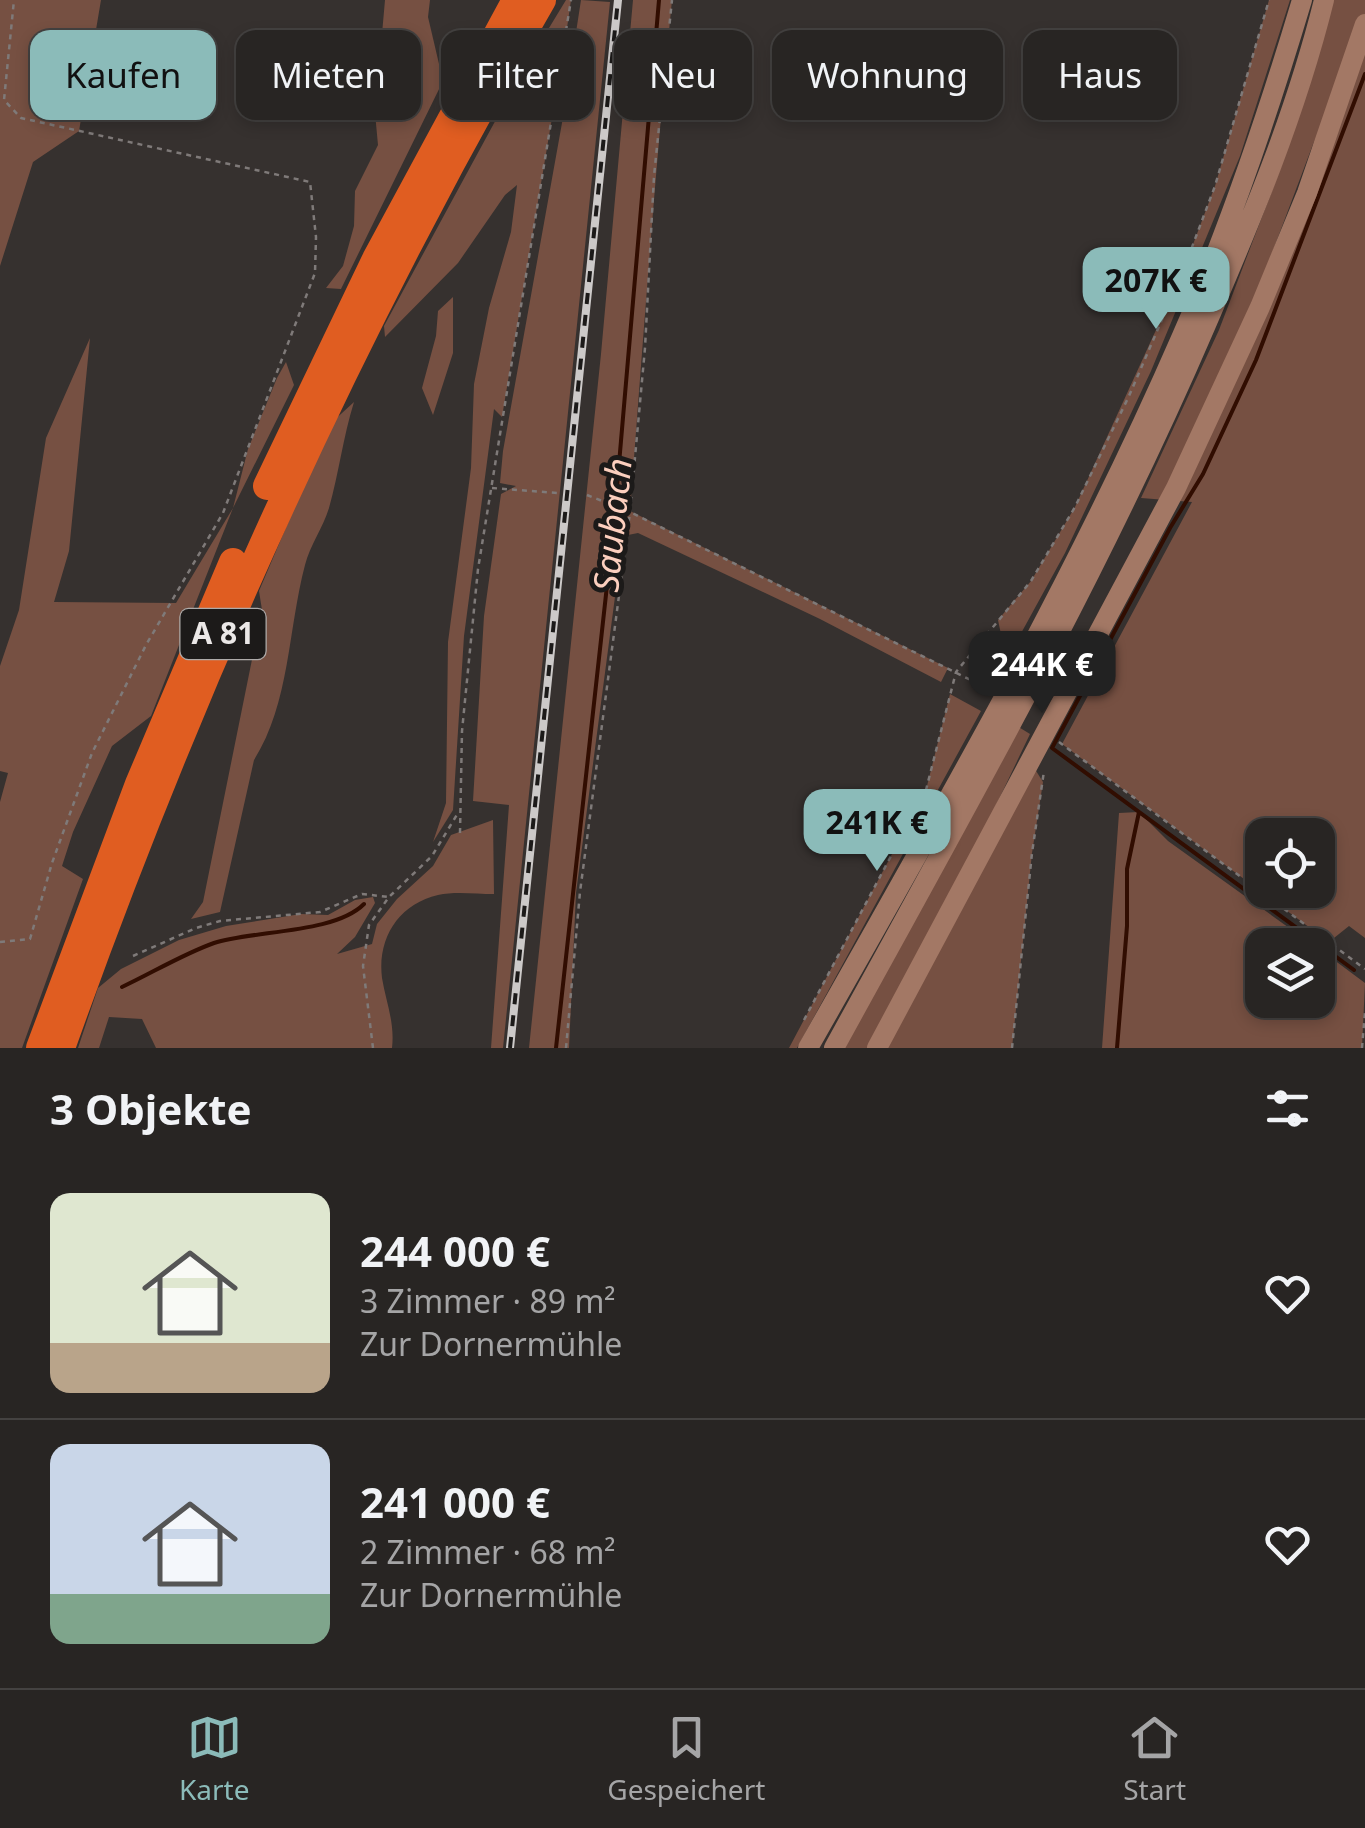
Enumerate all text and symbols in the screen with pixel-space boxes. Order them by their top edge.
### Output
chip: Kaufen [30,30,216,120]
chip: Mieten [236,30,421,120]
chip: Filter [441,30,594,120]
chip: Neu [614,30,752,120]
chip: Wohnung [772,30,1003,120]
chip: Haus [1023,30,1177,120]
pin: 207K € [1075,247,1237,332]
text: 207K € [1105,258,1207,301]
water label: Saubach [581,456,642,594]
road number: A 81 [180,609,266,659]
pin: 244K € [961,631,1123,716]
text: 244K € [991,642,1093,685]
pin: 241K € [796,789,958,874]
text: 241K € [826,800,928,843]
map controls [1245,818,1335,1018]
button: locate [1245,818,1335,908]
button: layers [1245,928,1335,1018]
text: 3 Objekte [50,1080,252,1137]
icon: filters [1260,1081,1315,1136]
text: 244 000 € [360,1222,550,1279]
icon: home [130,1233,250,1353]
icon: heart [1260,1266,1315,1321]
text: 3 Zimmer · 89 m² [360,1279,616,1322]
text: Zur Dornermühle [360,1322,622,1365]
text: 241 000 € [360,1473,550,1530]
icon: home [130,1484,250,1604]
icon: heart [1260,1517,1315,1572]
text: 2 Zimmer · 68 m² [360,1530,616,1573]
text: Zur Dornermühle [360,1573,622,1616]
tab: Karte [179,1710,249,1808]
tab: Gespeichert [607,1710,765,1808]
tab: Start [1123,1710,1186,1808]

